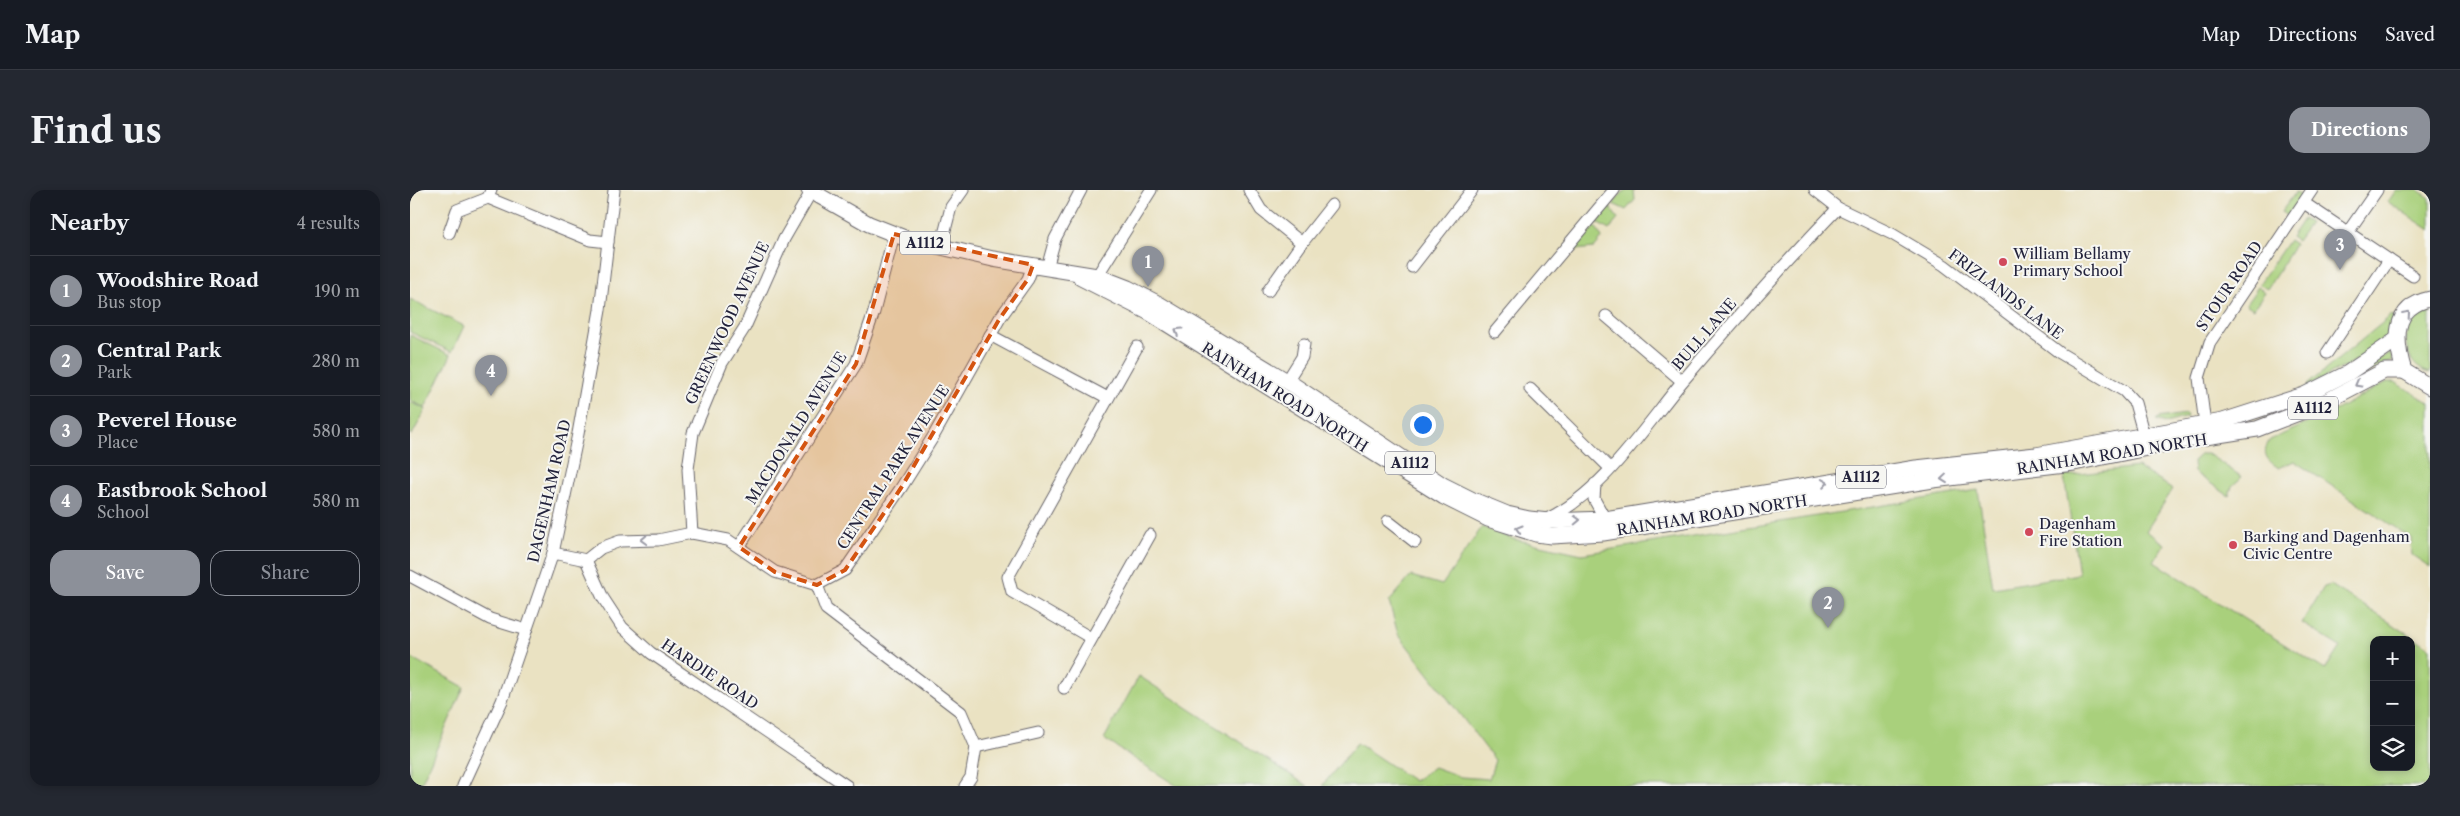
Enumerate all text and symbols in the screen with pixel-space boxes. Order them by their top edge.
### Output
text: Map [25,20,80,49]
text: Map [2201,24,2240,46]
text: Directions [2268,24,2357,46]
text: Saved [2385,24,2435,46]
button: Directions [2289,107,2430,153]
text: Find us [30,109,162,152]
text: Nearby [50,210,129,235]
text: 4 results [297,213,360,233]
pin: 3 [2324,229,2356,270]
road number: A1112 [900,232,950,254]
street label: STOUR ROAD [2192,237,2266,335]
street label: GREENWOOD AVENUE [681,238,773,408]
place label: William Bellamy Primary School [2012,244,2132,280]
street label: FRIZLANDS LANE [1945,245,2067,343]
pin: 1 [1132,246,1164,287]
marker: William Bellamy Primary School [1997,256,2009,268]
text: Woodshire Road [97,269,259,292]
text: 1 [62,281,70,301]
text: 190 m [315,281,360,301]
text: Bus stop [97,292,161,312]
street label: BULL LANE [1668,294,1740,374]
one-way arrow [2401,311,2410,320]
one-way arrow [1175,328,1184,337]
street label: RAINHAM ROAD NORTH [1198,338,1372,456]
text: Central Park [97,339,221,362]
street label: MACDONALD AVENUE [741,348,851,508]
text: 2 [61,351,71,371]
text: 280 m [312,351,360,371]
pin: 4 [475,355,507,396]
text: Park [97,362,132,382]
one-way arrow [2354,378,2363,388]
street label: CENTRAL PARK AVENUE [833,381,953,553]
road number: A1112 [2288,397,2338,420]
text: Peverel House [97,409,237,432]
your location [1410,412,1436,438]
street label: DAGENHAM ROAD [523,418,575,564]
text: 3 [61,421,71,441]
text: 580 m [313,421,360,441]
street label: RAINHAM ROAD NORTH [2015,430,2209,478]
text: Place [97,432,138,452]
road number: A1112 [1385,452,1435,474]
road number: A1112 [1836,466,1886,488]
one-way arrow [1940,473,1948,484]
one-way arrow [1822,478,1830,489]
text: Eastbrook School [97,479,267,502]
text: 4 [61,491,71,511]
text: 580 m [313,491,360,511]
street label: RAINHAM ROAD NORTH [1615,491,1809,539]
text: School [97,502,149,522]
place label: Dagenham Fire Station [2039,514,2123,550]
one-way arrow [1574,515,1581,525]
one-way arrow [1515,525,1524,535]
marker: Dagenham Fire Station [2023,526,2035,538]
place label: Barking and Dagenham Civic Centre [2243,527,2410,563]
one-way arrow [640,535,648,546]
marker: Barking and Dagenham Civic Centre [2227,539,2239,551]
button: Save [50,550,200,596]
button: Share [210,550,360,596]
pin: 2 [1812,587,1844,628]
street label: HARDIE ROAD [658,635,762,713]
map controls [2370,636,2415,771]
button: + [2370,636,2415,681]
button: − [2370,681,2415,726]
button: layers [2370,726,2415,771]

